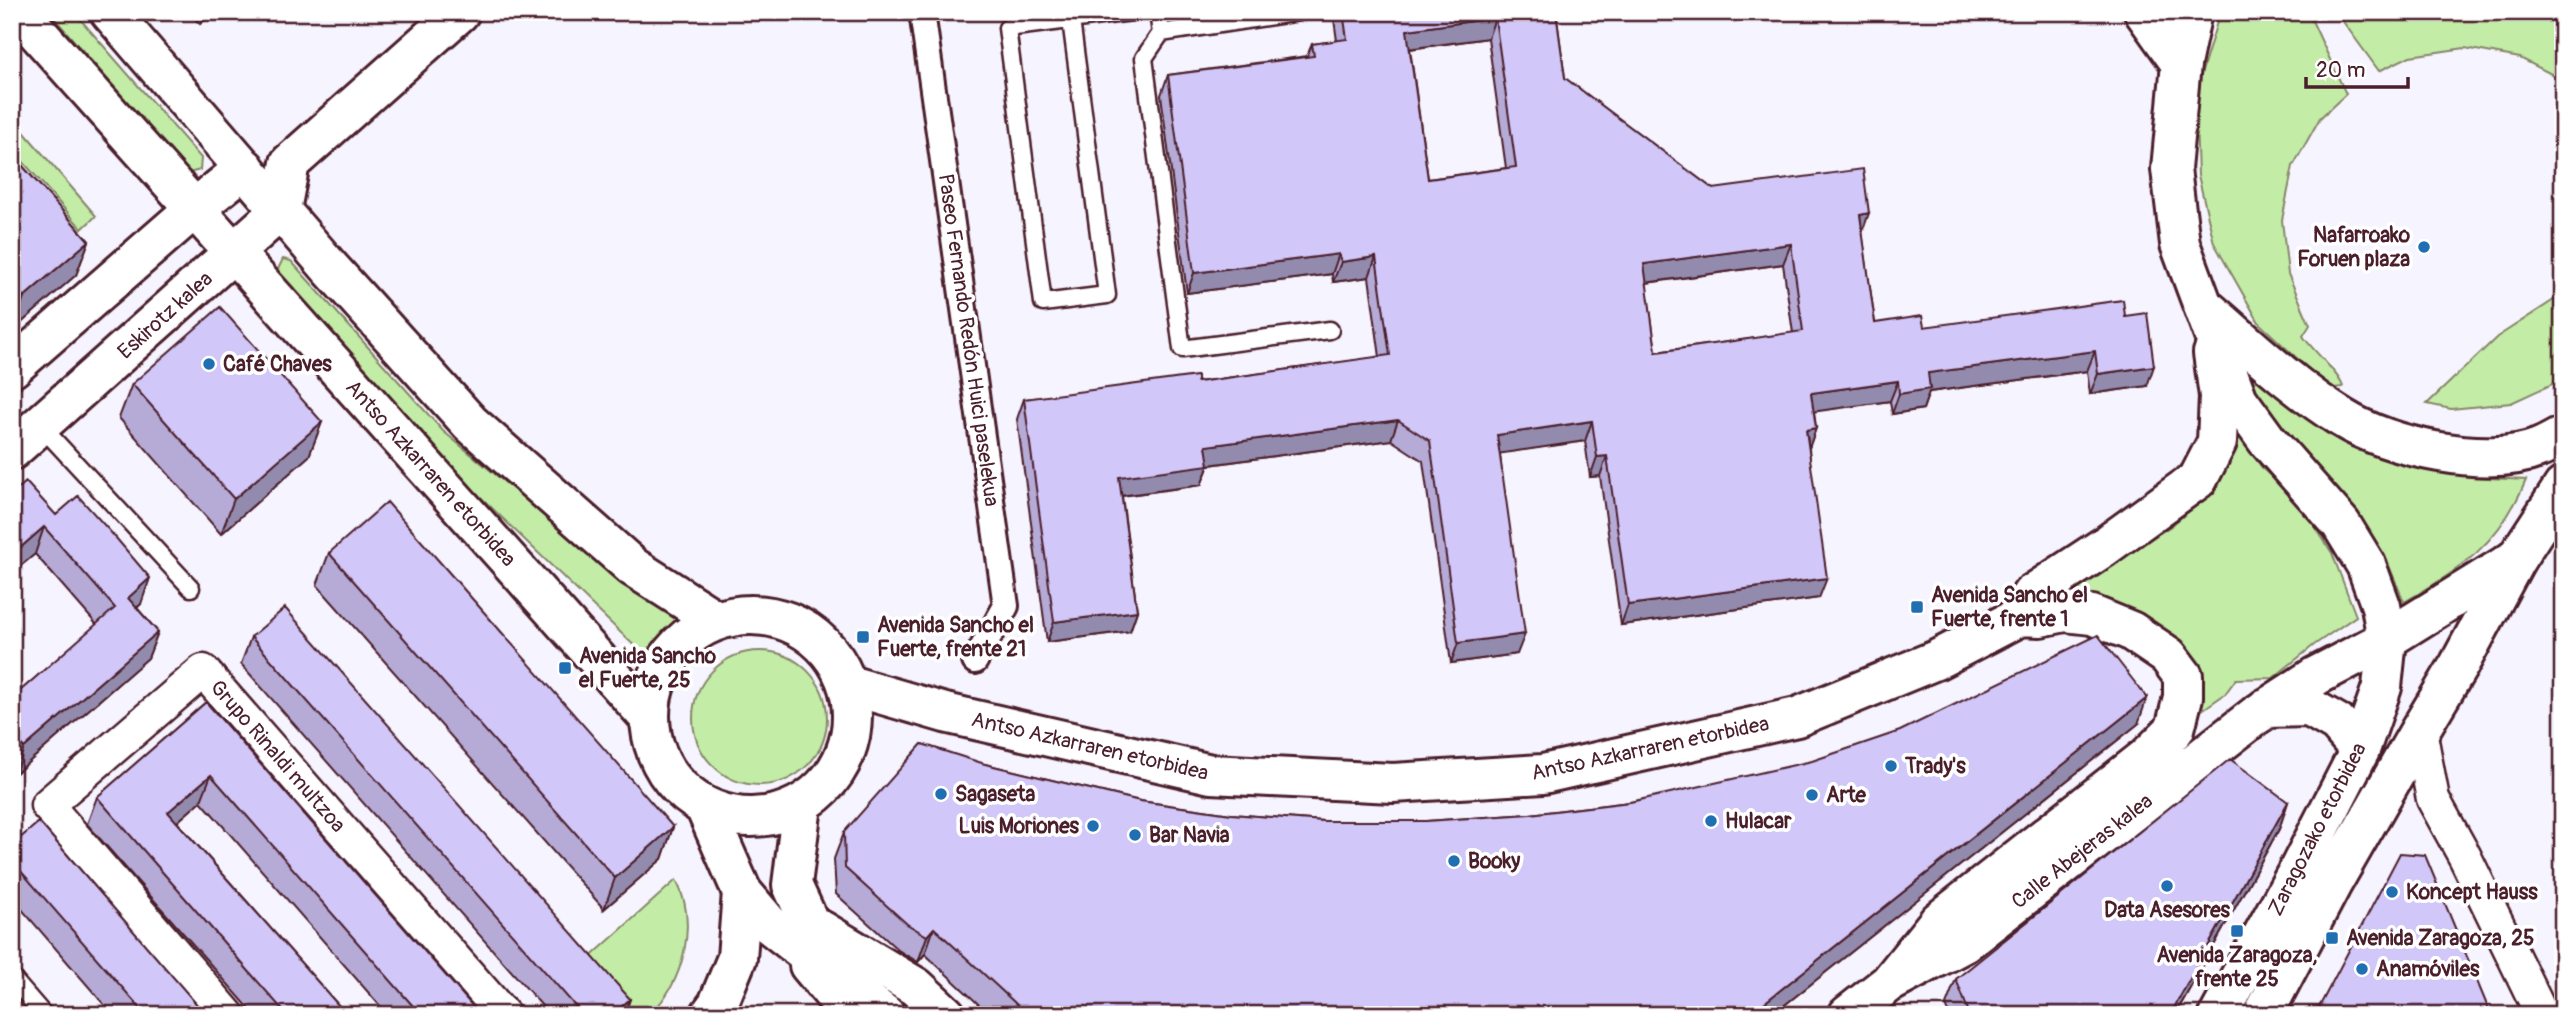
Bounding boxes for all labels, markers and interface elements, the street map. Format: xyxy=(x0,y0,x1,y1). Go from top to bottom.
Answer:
scale bar xyxy=(2306,46,2407,90)
text: 20 m xyxy=(2316,57,2365,84)
street label: Paseo Fernando Redón Huici paselekua xyxy=(932,172,1005,508)
place label: Nafarroako Foruen plaza xyxy=(2297,222,2411,273)
marker: Nafarroako Foruen plaza xyxy=(2416,239,2432,255)
street label: Eskirotz kalea xyxy=(112,266,218,365)
place label: Café Chaves xyxy=(223,351,332,378)
marker: Café Chaves xyxy=(201,356,217,372)
street label: Antso Azkarraren etorbidea xyxy=(340,374,522,572)
place label: Avenida Sancho el Fuerte, frente 1 xyxy=(1931,582,2088,633)
marker: Avenida Sancho el Fuerte, frente 1 xyxy=(1909,599,1925,615)
place label: Avenida Sancho el Fuerte, frente 21 xyxy=(877,612,1034,663)
marker: Avenida Sancho el Fuerte, frente 21 xyxy=(855,629,871,645)
place label: Avenida Sancho el Fuerte, 25 xyxy=(578,643,717,694)
marker: Avenida Sancho el Fuerte, 25 xyxy=(557,660,573,676)
street label: Grupo Rinaldi multzoa xyxy=(204,675,351,838)
street label: Antso Azkarraren etorbidea xyxy=(969,706,1211,787)
street label: Antso Azkarraren etorbidea xyxy=(1529,710,1771,787)
street label: Zaragozako etorbidea xyxy=(2262,738,2373,920)
place label: Trady's xyxy=(1904,753,1966,780)
marker: Trady's xyxy=(1883,758,1899,774)
place label: Sagaseta xyxy=(955,781,1036,808)
place label: Arte xyxy=(1826,782,1867,809)
marker: Sagaseta xyxy=(933,786,949,802)
marker: Arte xyxy=(1804,787,1820,803)
street label: Calle Abejeras kalea xyxy=(2006,788,2158,915)
place label: Hulacar xyxy=(1725,808,1792,835)
place label: Luis Moriones xyxy=(959,813,1080,840)
marker: Hulacar xyxy=(1703,813,1719,829)
marker: Luis Moriones xyxy=(1085,818,1101,834)
place label: Bar Navia xyxy=(1149,822,1230,849)
marker: Bar Navia xyxy=(1127,827,1143,843)
place label: Booky xyxy=(1468,848,1520,875)
marker: Booky xyxy=(1446,853,1462,869)
marker: Data Asesores xyxy=(2159,878,2175,894)
place label: Koncept Hauss xyxy=(2406,879,2538,906)
marker: Koncept Hauss xyxy=(2384,884,2400,900)
place label: Data Asesores xyxy=(2104,897,2231,924)
marker: Avenida Zaragoza, frente 25 xyxy=(2229,923,2245,939)
place label: Avenida Zaragoza, 25 xyxy=(2346,925,2534,952)
marker: Avenida Zaragoza, 25 xyxy=(2324,930,2340,946)
place label: Avenida Zaragoza, frente 25 xyxy=(2157,942,2317,993)
place label: Anamóviles xyxy=(2376,956,2480,983)
marker: Anamóviles xyxy=(2354,961,2370,977)

